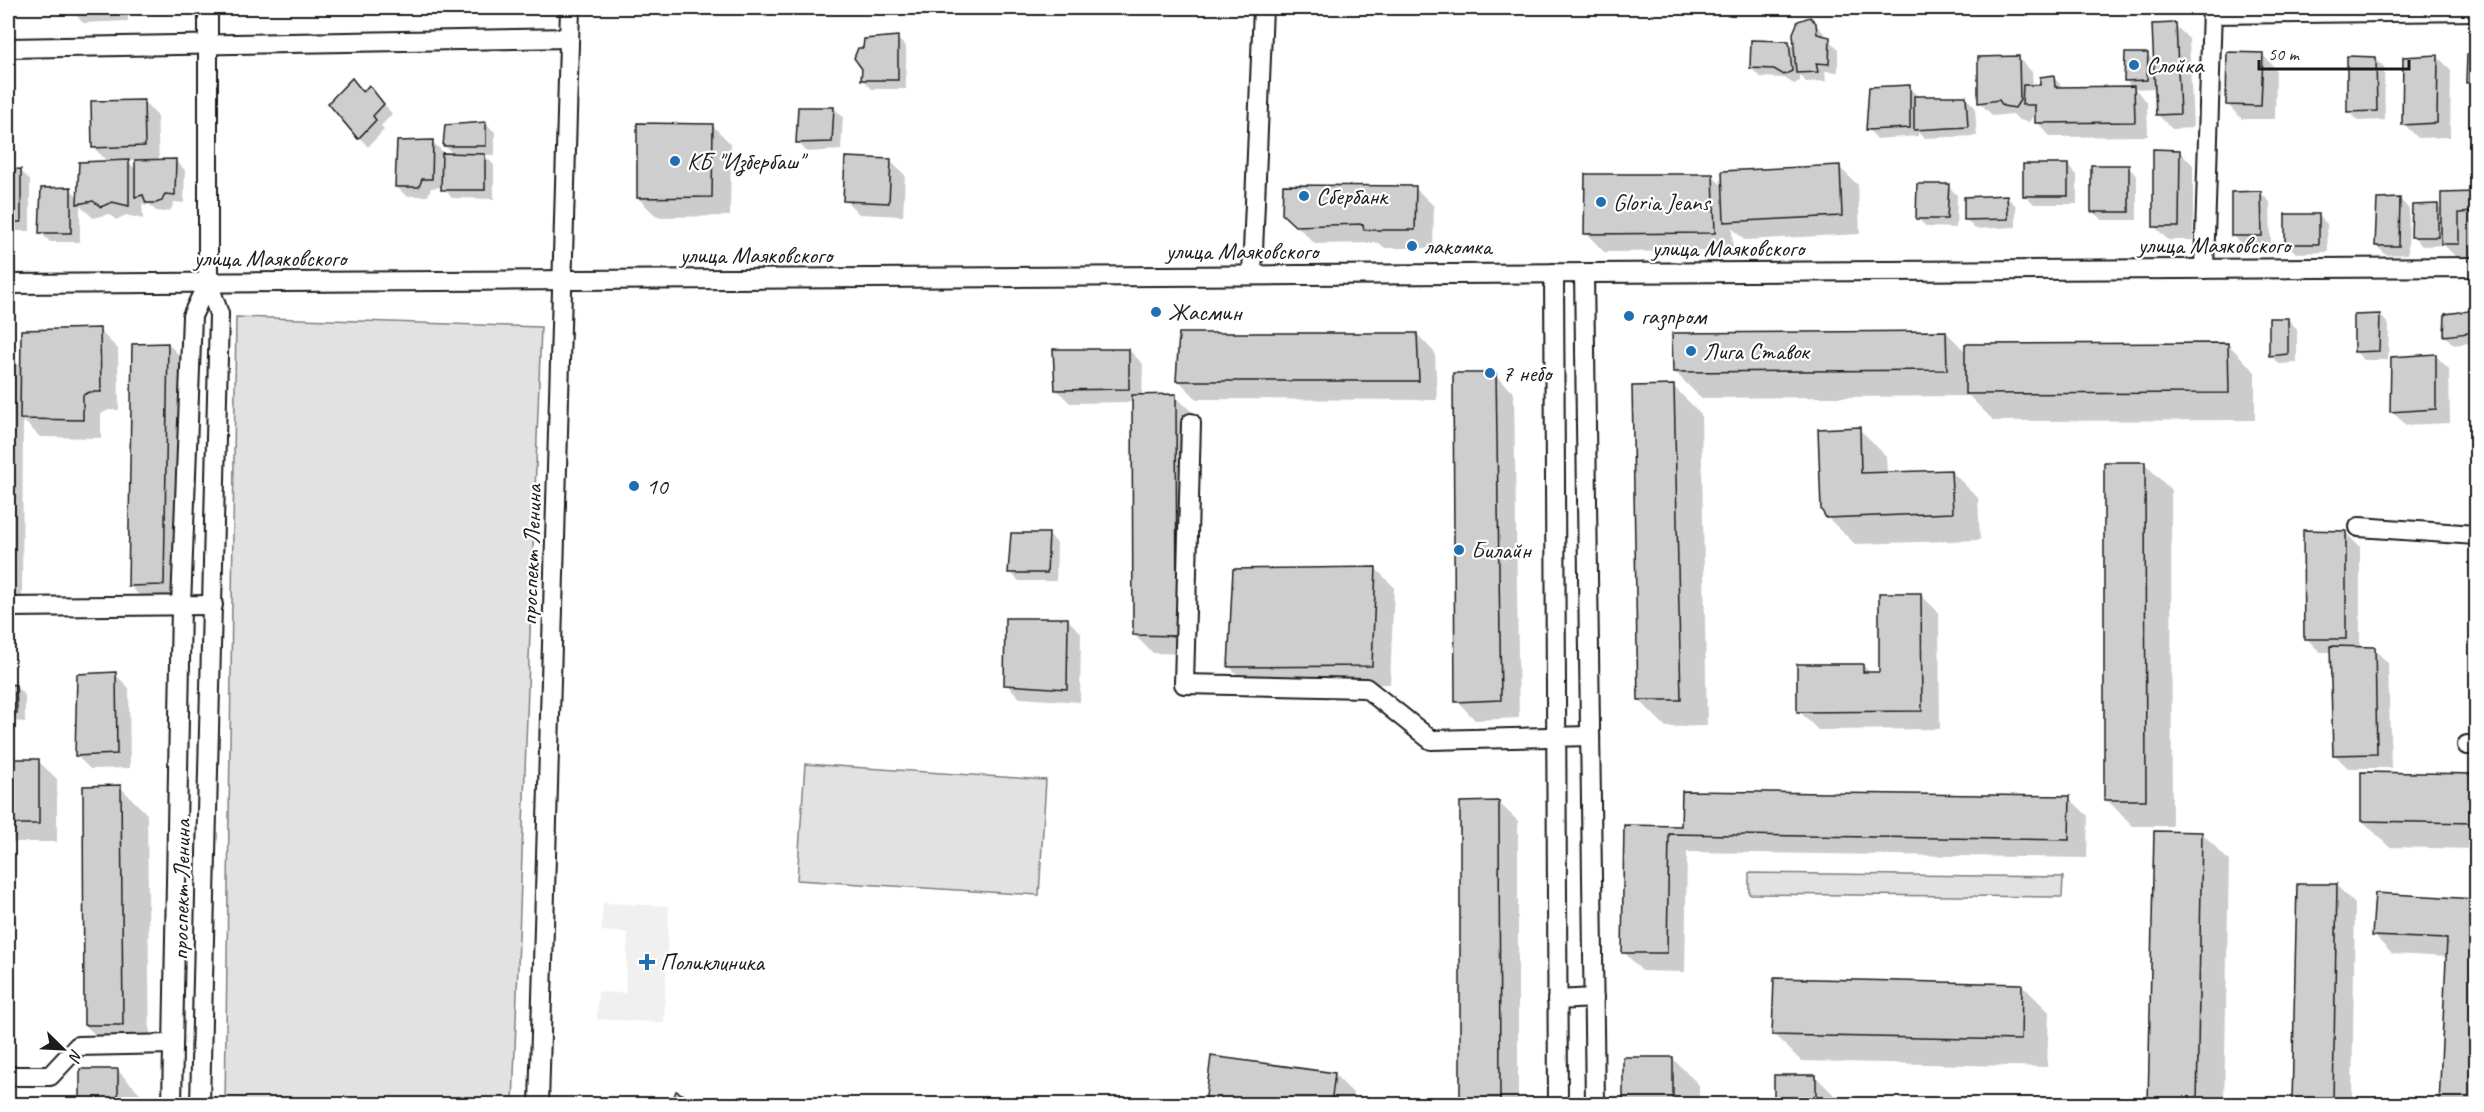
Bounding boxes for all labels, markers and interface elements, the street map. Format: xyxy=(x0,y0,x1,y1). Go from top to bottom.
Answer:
scale bar xyxy=(2259,33,2409,71)
text: 50 m xyxy=(2268,43,2301,65)
place label: Слойка xyxy=(2146,50,2205,80)
marker: Слойка xyxy=(2127,58,2141,72)
place label: КБ "Избербаш" xyxy=(687,146,809,177)
marker: КБ "Избербаш" xyxy=(668,154,682,168)
place label: Сбербанк xyxy=(1316,181,1389,211)
place label: Gloria Jeans xyxy=(1613,187,1712,217)
marker: Сбербанк xyxy=(1297,189,1311,203)
marker: Gloria Jeans xyxy=(1594,195,1608,209)
street label: улица Маяковского xyxy=(2136,230,2293,260)
place label: лакомка xyxy=(1424,231,1494,261)
street label: улица Маяковского xyxy=(1650,233,1807,263)
street label: улица Маяковского xyxy=(1164,236,1321,266)
marker: лакомка xyxy=(1405,239,1419,253)
street label: улица Маяковского xyxy=(678,240,835,270)
street label: улица Маяковского xyxy=(192,243,349,273)
place label: Жасмин xyxy=(1168,297,1243,327)
place label: газпром xyxy=(1641,301,1708,331)
marker: Жасмин xyxy=(1149,305,1163,319)
marker: газпром xyxy=(1622,309,1636,323)
place label: Лига Ставок xyxy=(1703,336,1811,366)
marker: Лига Ставок xyxy=(1684,344,1698,358)
place label: 7 небо xyxy=(1502,358,1554,388)
marker: 7 небо xyxy=(1483,366,1497,380)
place label: 10 xyxy=(646,471,670,501)
marker: 10 xyxy=(627,479,641,493)
street label: проспект Ленина xyxy=(514,483,548,626)
place label: Билайн xyxy=(1471,535,1533,565)
marker: Билайн xyxy=(1452,543,1466,557)
street label: проспект Ленина xyxy=(165,818,197,961)
place label: Поликлиника xyxy=(660,947,765,977)
marker: Поликлиника xyxy=(638,953,656,971)
north arrow xyxy=(33,1019,93,1079)
text: N xyxy=(63,1046,87,1066)

